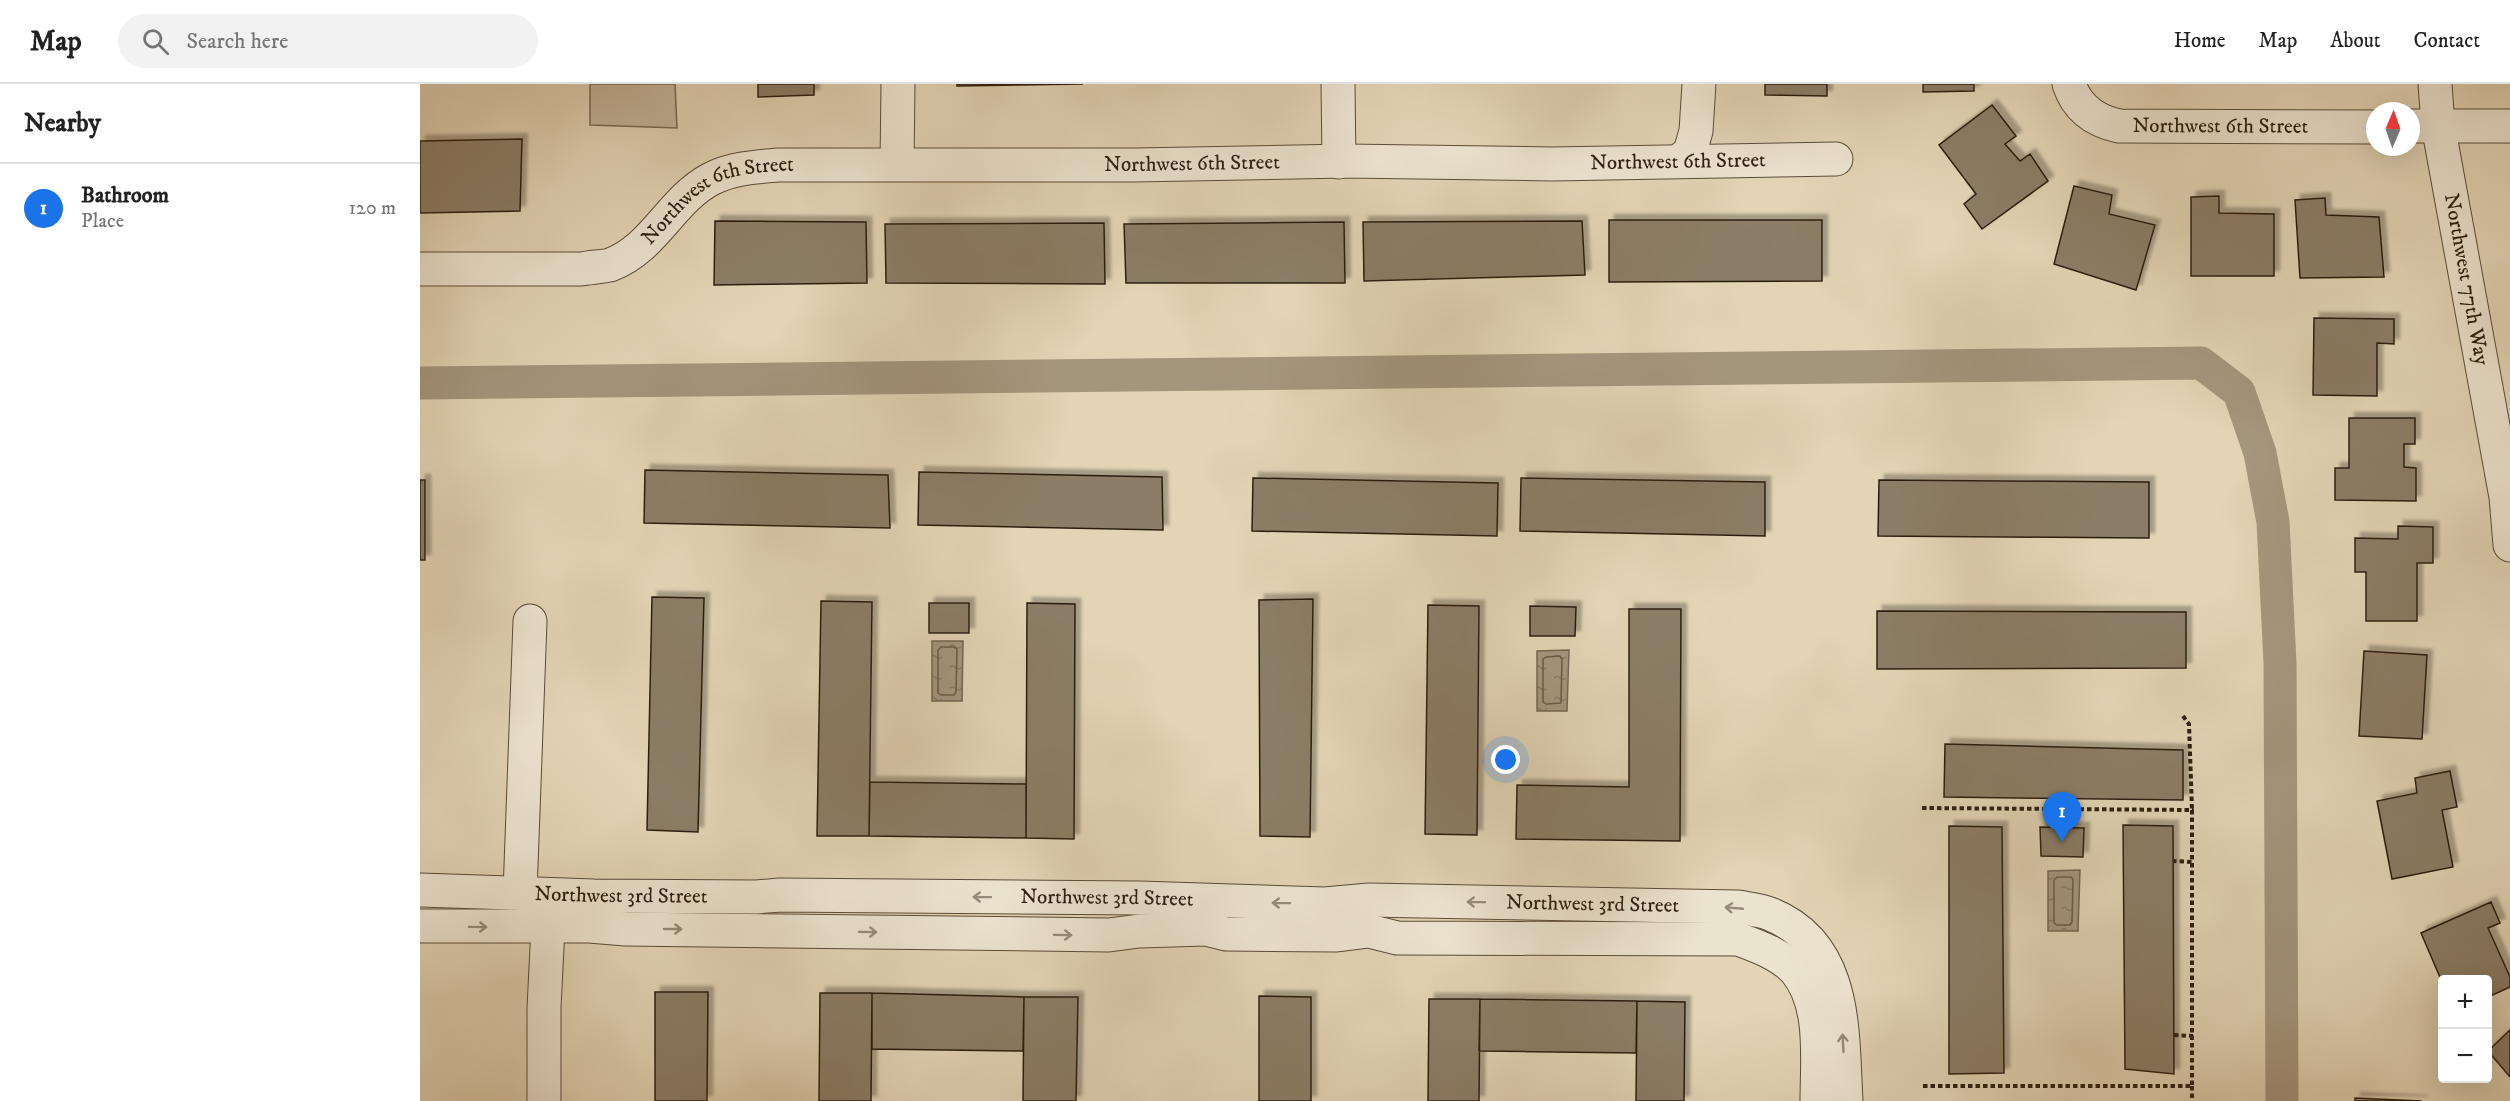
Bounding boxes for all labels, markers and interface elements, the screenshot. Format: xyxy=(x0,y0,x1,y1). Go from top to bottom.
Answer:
search box xyxy=(118,14,538,68)
text: Map xyxy=(30,24,82,59)
icon: search xyxy=(139,25,172,58)
text: Search here xyxy=(187,28,288,55)
text: Home xyxy=(2174,28,2226,54)
text: Map xyxy=(2259,28,2297,54)
text: About xyxy=(2330,28,2381,54)
text: Contact xyxy=(2414,28,2480,54)
north arrow xyxy=(2366,102,2420,156)
text: Nearby xyxy=(24,107,101,140)
street label: Northwest 6th Street xyxy=(2132,113,2309,140)
street label: Northwest 6th Street xyxy=(1590,147,1766,176)
street label: Northwest 6th Street xyxy=(1104,149,1280,178)
street label: Northwest 6th Street xyxy=(636,152,794,251)
text: Bathroom xyxy=(81,182,169,209)
street label: Northwest 77th Way xyxy=(2438,191,2495,368)
text: 1 xyxy=(40,196,47,221)
text: 120 m xyxy=(349,196,396,221)
text: Place xyxy=(81,209,124,234)
your location xyxy=(1491,745,1520,774)
pin: 1 xyxy=(2042,792,2082,842)
street label: Northwest 3rd Street xyxy=(534,881,708,910)
street label: Northwest 3rd Street xyxy=(1020,884,1194,913)
street label: Northwest 3rd Street xyxy=(1506,890,1680,919)
one-way arrow xyxy=(972,891,992,902)
one-way arrow xyxy=(1467,896,1487,908)
one-way arrow xyxy=(1272,897,1292,909)
one-way arrow xyxy=(1725,902,1745,913)
one-way arrow xyxy=(468,921,488,933)
one-way arrow xyxy=(663,924,683,935)
one-way arrow xyxy=(858,926,878,938)
one-way arrow xyxy=(1053,929,1073,941)
map controls xyxy=(2438,975,2492,1083)
button: + xyxy=(2438,975,2492,1029)
button: − xyxy=(2438,1029,2492,1083)
one-way arrow xyxy=(1837,1033,1848,1053)

